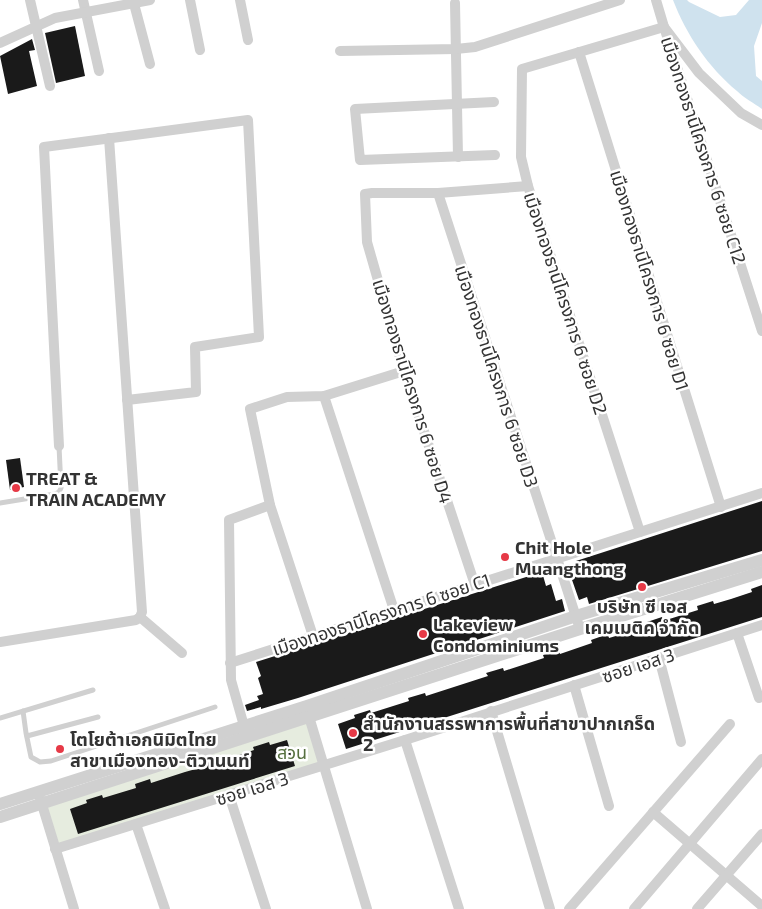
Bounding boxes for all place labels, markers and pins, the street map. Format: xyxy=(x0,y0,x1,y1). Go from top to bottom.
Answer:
place label: TREAT & TRAIN ACADEMY xyxy=(26,467,166,510)
marker: TREAT & TRAIN ACADEMY xyxy=(10,482,22,494)
place label: Chit Hole Muangthong xyxy=(515,536,624,579)
marker: Chit Hole Muangthong xyxy=(499,551,511,563)
marker: บริษัท ซี เอส เคมเมติค จำกัด xyxy=(636,581,648,593)
place label: บริษัท ซี เอส เคมเมติค จำกัด xyxy=(585,595,699,638)
place label: Lakeview Condominiums xyxy=(433,613,559,656)
marker: Lakeview Condominiums xyxy=(417,628,429,640)
place label: สำนักงานสรรพาการพื้นที่สาขาปากเกร็ด 2 xyxy=(363,711,655,755)
marker: สำนักงานสรรพาการพื้นที่สาขาปากเกร็ด 2 xyxy=(347,727,359,739)
place label: โตโยต้าเอกนิมิตไทย สาขาเมืองทอง-ติวานนท์ xyxy=(70,728,250,771)
marker: โตโยต้าเอกนิมิตไทย สาขาเมืองทอง-ติวานนท์ xyxy=(54,743,66,755)

